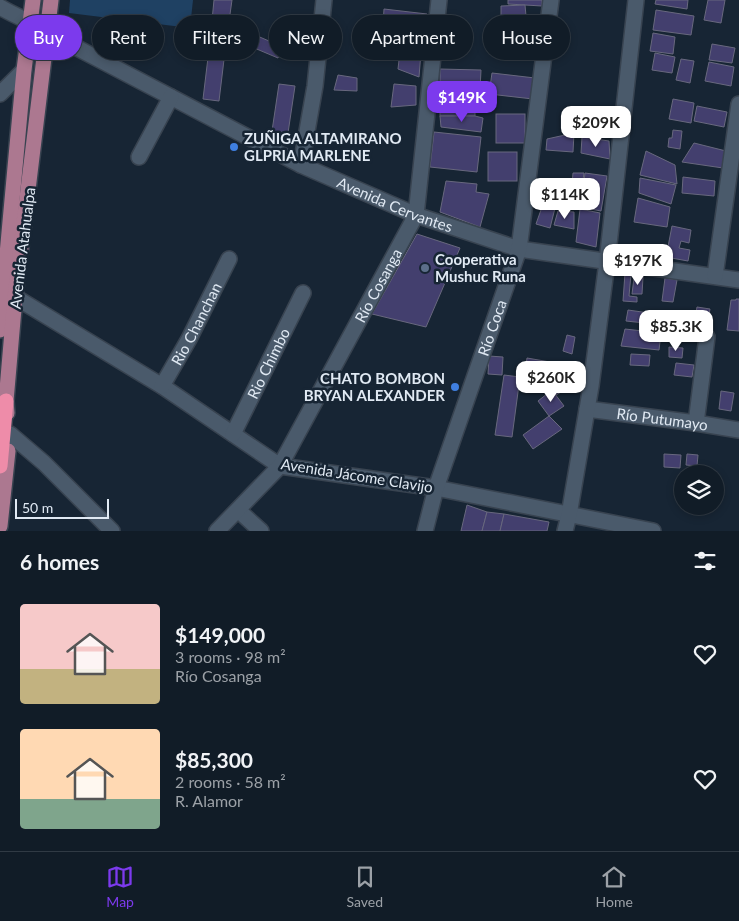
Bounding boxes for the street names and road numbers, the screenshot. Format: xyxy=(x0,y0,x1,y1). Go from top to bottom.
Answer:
street label: Avenida Cervantes xyxy=(335,173,455,235)
street label: Avenida Atahualpa xyxy=(6,186,38,310)
street label: Río Cosanga xyxy=(351,245,405,325)
street label: Rio Chanchan xyxy=(167,279,225,368)
street label: Río Coca xyxy=(474,297,510,358)
street label: Rio Chimbo xyxy=(243,325,293,402)
street label: Río Putumayo xyxy=(616,404,709,434)
street label: Avenida Jácome Clavijo xyxy=(280,454,434,496)

